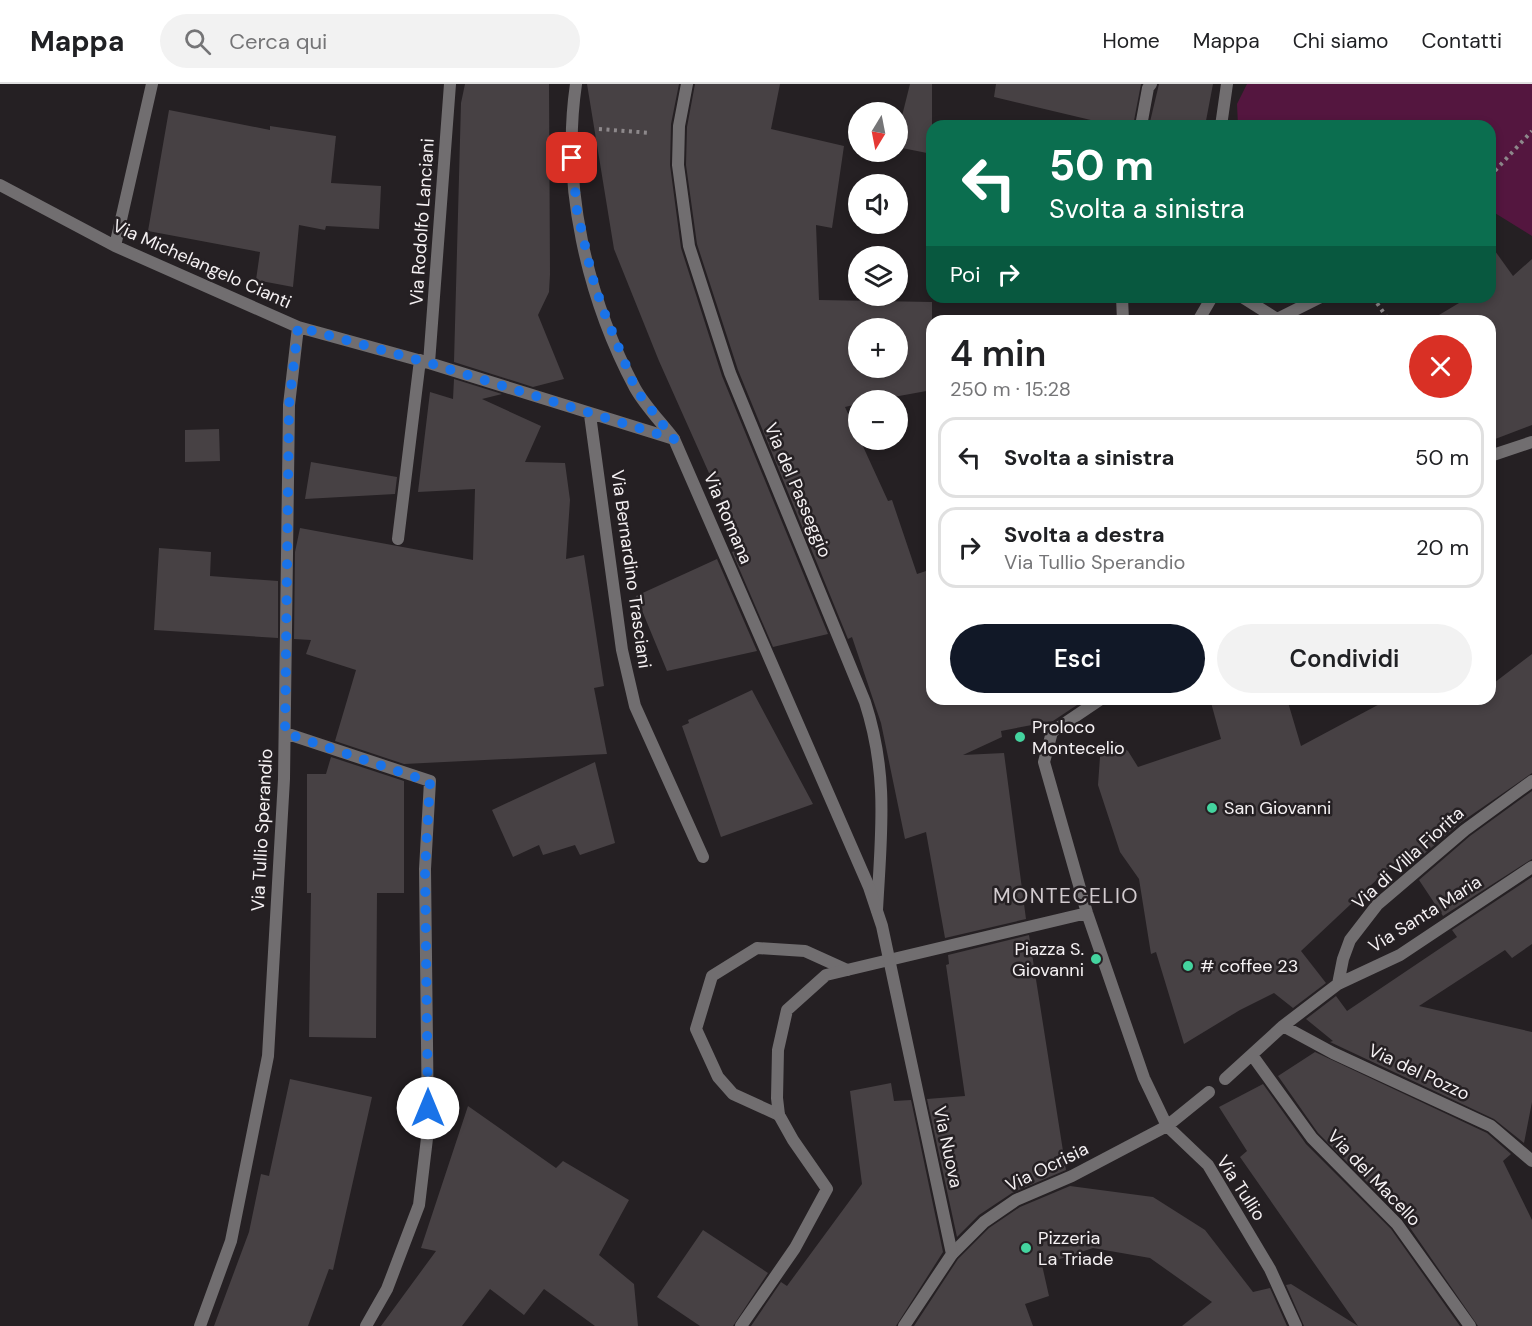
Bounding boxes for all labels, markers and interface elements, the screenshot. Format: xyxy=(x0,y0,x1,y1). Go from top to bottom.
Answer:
search box xyxy=(160,14,580,68)
text: Mappa xyxy=(30,23,124,60)
icon: search xyxy=(181,25,214,58)
text: Cerca qui xyxy=(229,27,327,56)
text: Home xyxy=(1102,27,1160,55)
text: Mappa xyxy=(1193,27,1260,55)
text: Chi siamo xyxy=(1293,27,1389,55)
text: Contatti xyxy=(1422,27,1502,55)
north arrow xyxy=(848,102,908,162)
map controls xyxy=(848,102,908,450)
pin xyxy=(546,132,597,183)
street label: Via Rodolfo Lanciani xyxy=(404,138,440,306)
text: 50 m xyxy=(1049,138,1154,193)
icon: arrive xyxy=(555,141,588,174)
icon: left xyxy=(950,144,1028,222)
button: sound xyxy=(848,174,908,234)
text: Svolta a sinistra xyxy=(1049,191,1245,226)
street label: Via Michelangelo Cianti xyxy=(109,214,295,314)
button: layers xyxy=(848,246,908,306)
icon: right xyxy=(992,258,1025,291)
text: Poi xyxy=(950,260,980,289)
button: + xyxy=(848,318,908,378)
text: 4 min xyxy=(950,330,1046,377)
button: close xyxy=(1409,335,1472,398)
text: 250 m · 15:28 xyxy=(950,376,1071,402)
button: − xyxy=(848,390,908,450)
street label: Via del Passeggio xyxy=(759,419,837,561)
icon: left xyxy=(953,441,986,474)
text: Svolta a sinistra xyxy=(1004,443,1174,472)
text: 50 m xyxy=(1415,443,1469,472)
street label: Via Bernardino Trasciani xyxy=(605,468,657,670)
street label: Via Romana xyxy=(698,468,758,568)
text: Svolta a destra xyxy=(1004,520,1165,549)
icon: right xyxy=(953,531,986,564)
text: 20 m xyxy=(1416,533,1469,562)
text: Via Tullio Sperandio xyxy=(1004,549,1185,575)
button: Esci xyxy=(950,624,1205,693)
button: Condividi xyxy=(1217,624,1472,693)
place label: Proloco Montecelio xyxy=(1032,715,1125,760)
marker: Proloco Montecelio xyxy=(1013,730,1027,744)
street label: Via Tullio Sperandio xyxy=(246,748,278,912)
place label: San Giovanni xyxy=(1224,796,1331,820)
marker: San Giovanni xyxy=(1205,801,1219,815)
street label: Via di Villa Fiorita xyxy=(1347,801,1469,915)
street label: Via Santa Maria xyxy=(1364,870,1486,958)
district label: MONTECELIO xyxy=(993,882,1139,910)
place label: Piazza S. Giovanni xyxy=(1012,937,1084,982)
marker: Piazza S. Giovanni xyxy=(1089,952,1103,966)
place label: # coffee 23 xyxy=(1200,954,1298,978)
marker: # coffee 23 xyxy=(1181,959,1195,973)
street label: Via del Pozzo xyxy=(1365,1038,1473,1106)
position arrow xyxy=(396,1076,460,1140)
street label: Via Nuova xyxy=(928,1104,968,1190)
street label: Via del Macello xyxy=(1322,1125,1426,1231)
street label: Via Ocrisia xyxy=(1002,1137,1092,1197)
street label: Via Tullio xyxy=(1211,1151,1271,1225)
place label: Pizzeria La Triade xyxy=(1038,1226,1113,1271)
marker: Pizzeria La Triade xyxy=(1019,1241,1033,1255)

